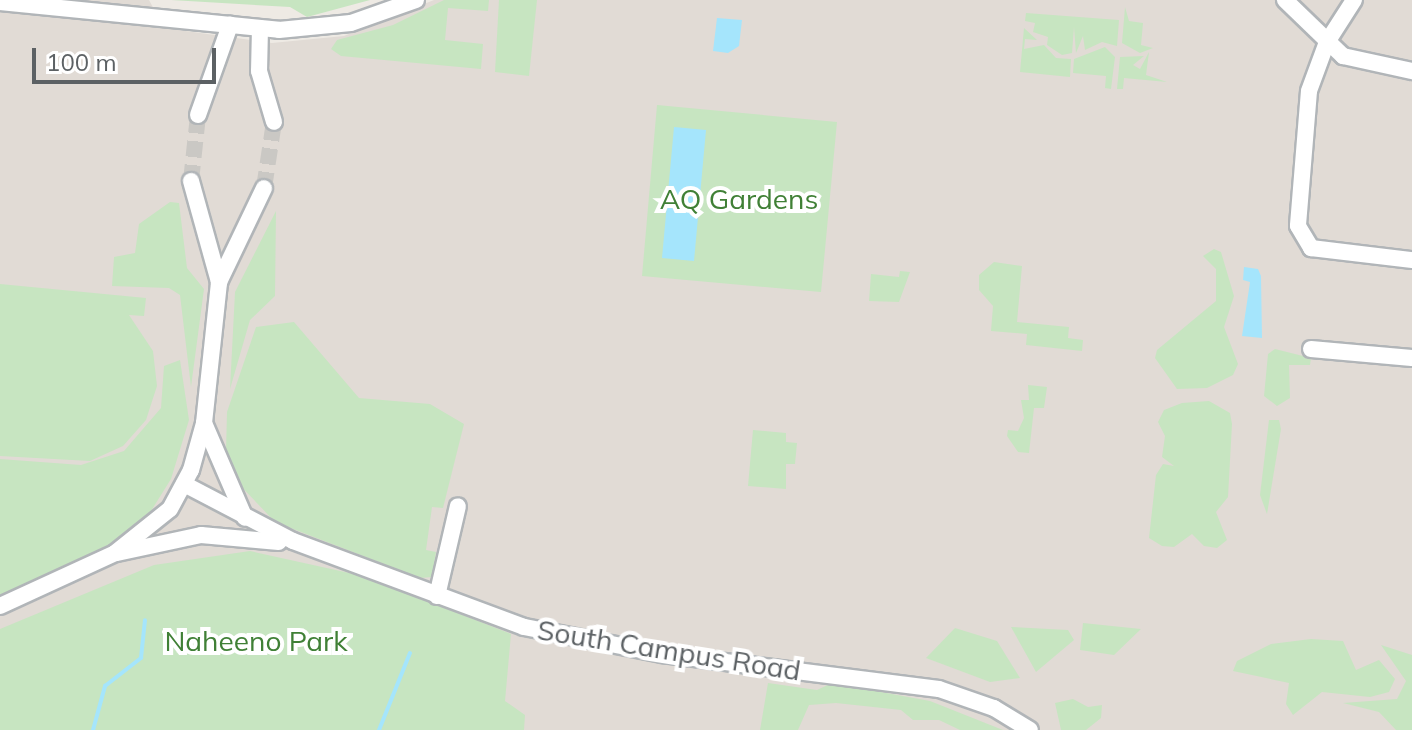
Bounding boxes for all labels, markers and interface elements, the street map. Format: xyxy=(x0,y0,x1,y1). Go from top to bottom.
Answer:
scale bar xyxy=(36,32,220,82)
text: 100 m xyxy=(46,47,117,77)
park label: AQ Gardens xyxy=(660,182,818,216)
street label: South Campus Road xyxy=(535,613,803,687)
park label: Naheeno Park xyxy=(164,624,348,658)

